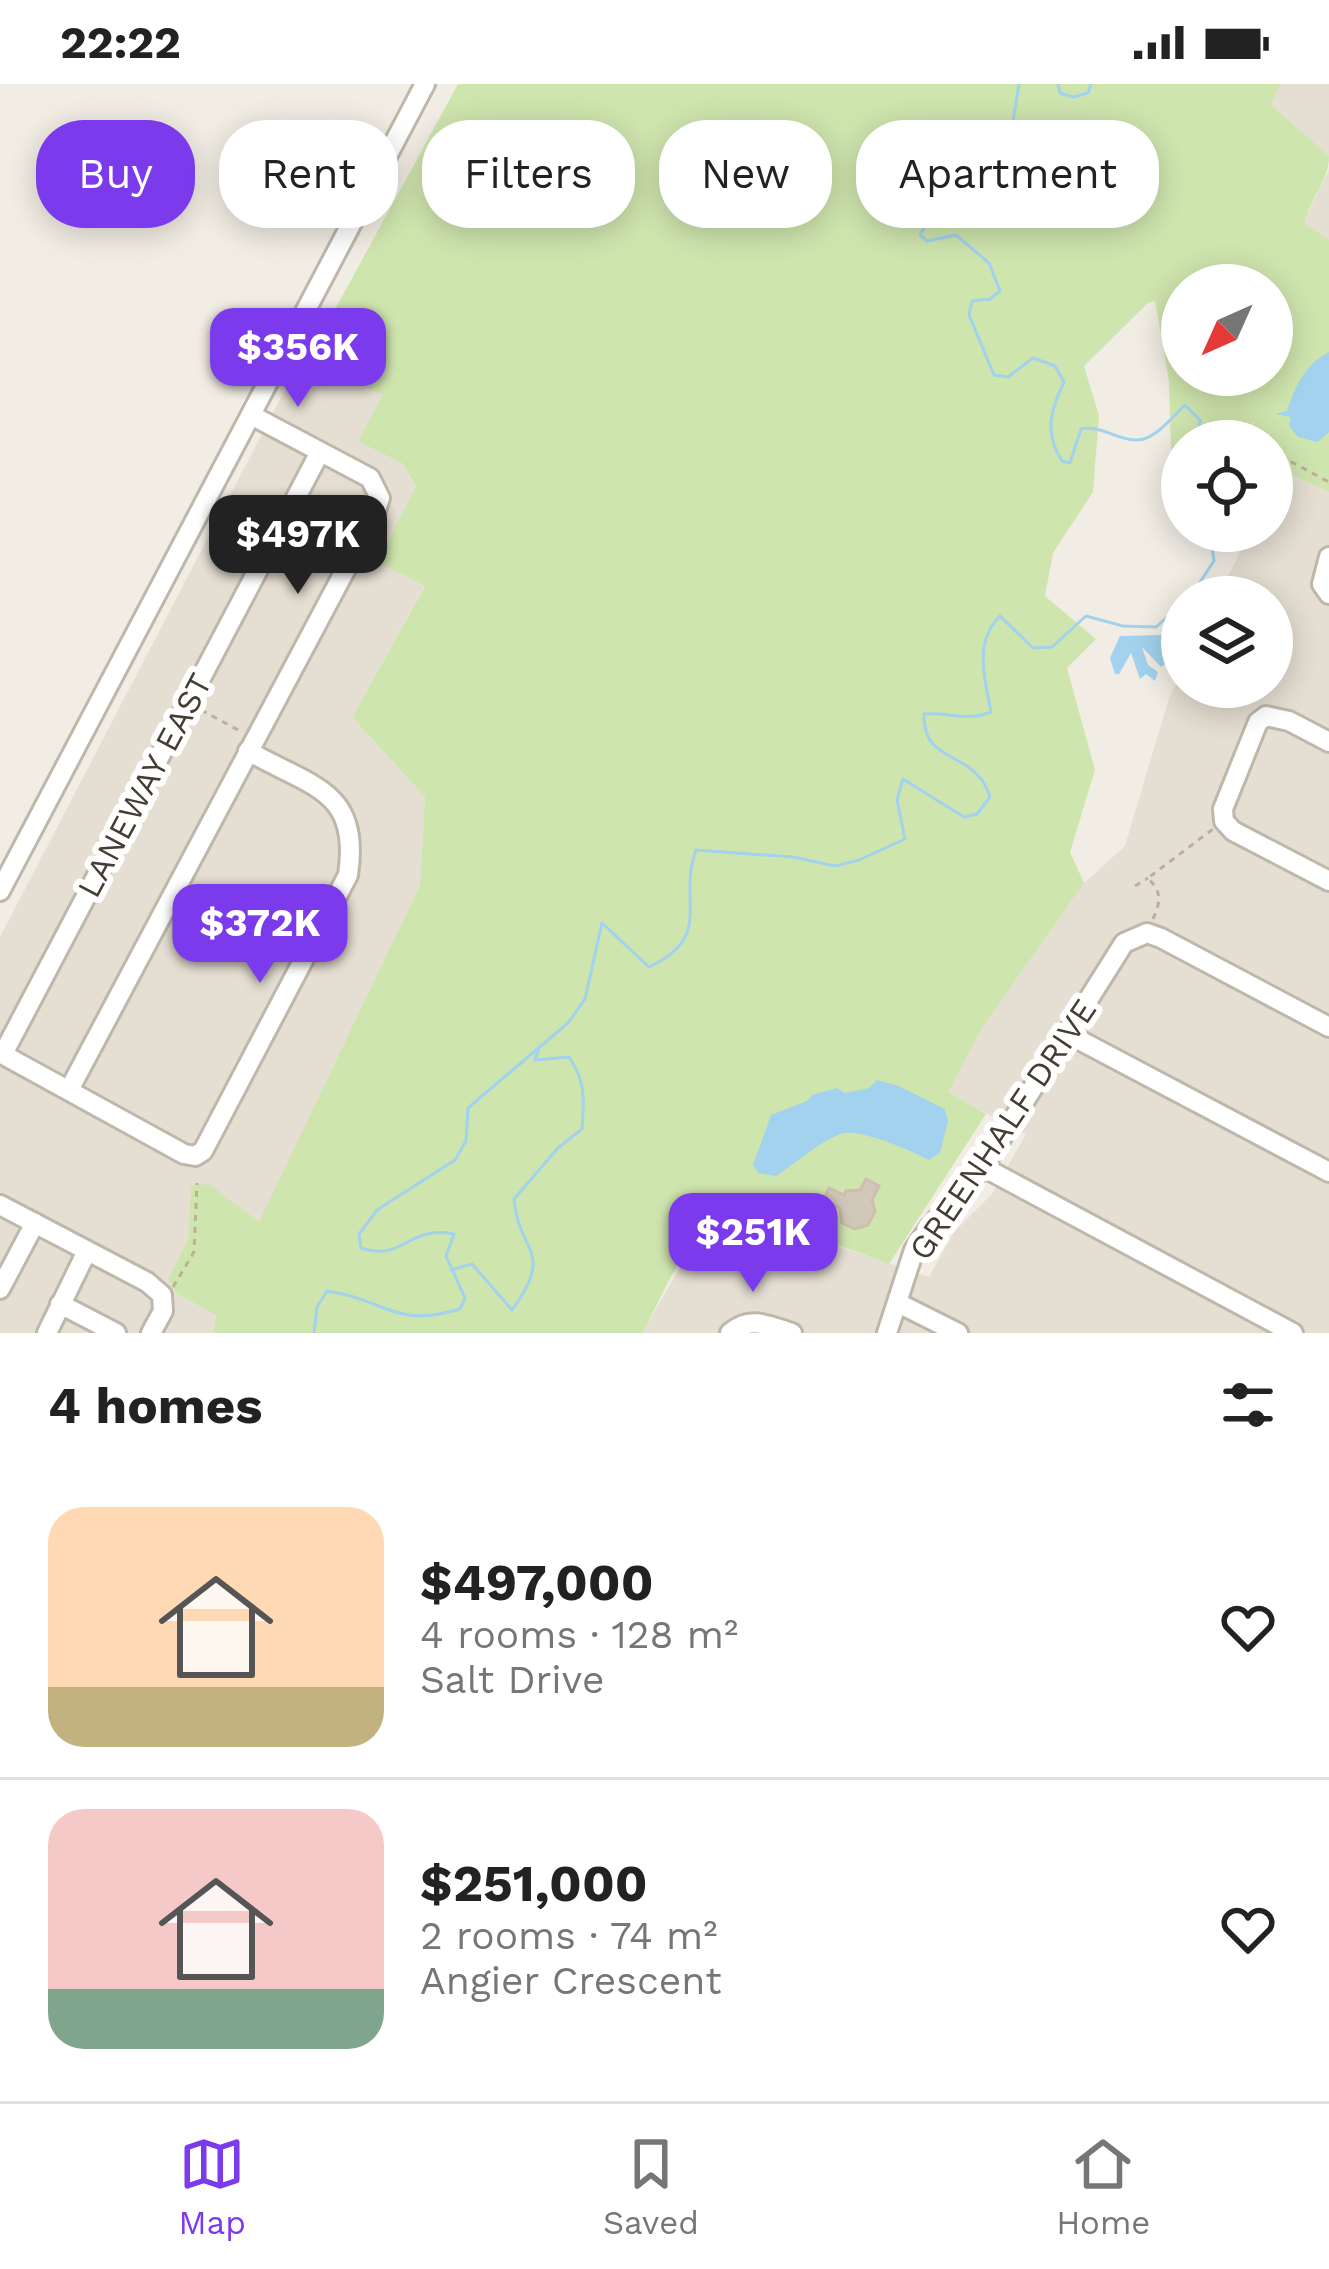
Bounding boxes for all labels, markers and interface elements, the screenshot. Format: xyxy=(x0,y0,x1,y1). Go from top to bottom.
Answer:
text: 22:22 xyxy=(60,16,181,69)
chip: Buy xyxy=(36,120,195,228)
chip: Rent xyxy=(219,120,398,228)
chip: Filters xyxy=(422,120,635,228)
chip: New xyxy=(659,120,832,228)
chip: Apartment xyxy=(856,120,1159,228)
north arrow xyxy=(1161,264,1293,396)
map controls xyxy=(1161,264,1293,708)
pin: $356K xyxy=(214,308,382,410)
text: $356K xyxy=(237,324,359,369)
button: locate xyxy=(1161,420,1293,552)
pin: $497K xyxy=(214,495,382,597)
text: $497K xyxy=(236,511,360,556)
button: layers xyxy=(1161,576,1293,708)
street label: LANEWAY EAST xyxy=(69,666,220,904)
pin: $372K xyxy=(176,884,344,986)
text: $372K xyxy=(199,900,321,945)
street label: GREENHALF DRIVE xyxy=(901,991,1104,1267)
pin: $251K xyxy=(669,1193,837,1295)
text: $251K xyxy=(696,1209,810,1254)
icon: filters xyxy=(1215,1372,1281,1438)
text: 4 homes xyxy=(48,1376,262,1435)
text: $497,000 xyxy=(420,1553,653,1612)
icon: home xyxy=(144,1555,288,1699)
icon: heart xyxy=(1215,1594,1281,1660)
text: 4 rooms · 128 m² xyxy=(420,1612,738,1657)
text: Salt Drive xyxy=(420,1657,604,1702)
text: $251,000 xyxy=(420,1854,648,1913)
icon: home xyxy=(144,1857,288,2001)
icon: heart xyxy=(1215,1896,1281,1962)
text: 2 rooms · 74 m² xyxy=(420,1913,718,1958)
text: Angier Crescent xyxy=(420,1958,721,2003)
tab: Map xyxy=(179,2131,246,2242)
tab: Saved xyxy=(603,2131,699,2242)
tab: Home xyxy=(1056,2131,1150,2242)

